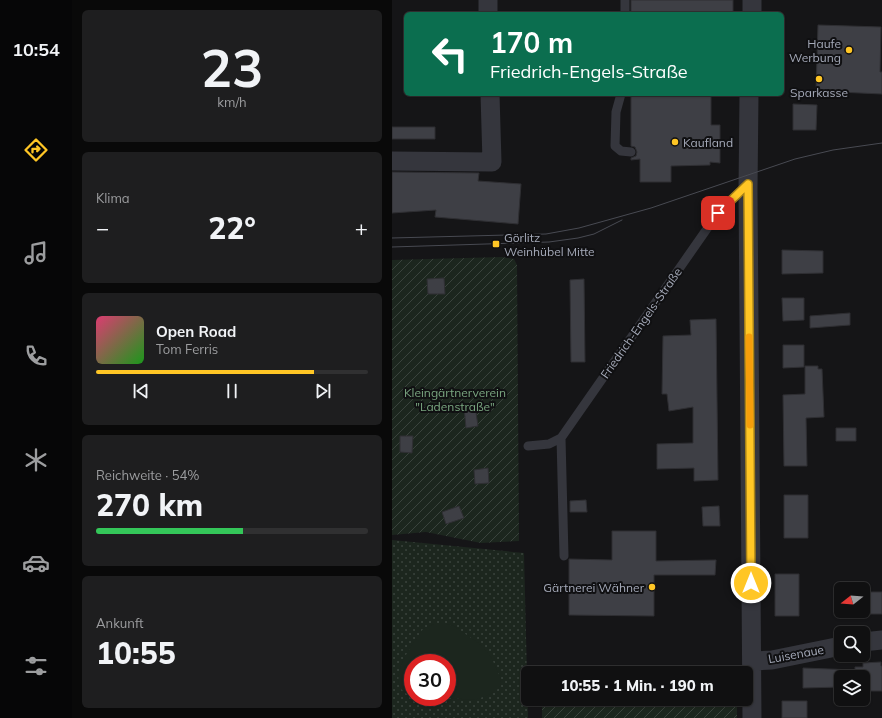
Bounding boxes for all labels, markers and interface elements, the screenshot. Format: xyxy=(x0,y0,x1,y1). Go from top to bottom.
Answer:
text: 170 m xyxy=(490,25,573,60)
icon: left xyxy=(424,28,476,80)
text: 23 xyxy=(201,35,263,100)
place label: Haufe Werbung xyxy=(789,36,841,65)
text: 10:54 xyxy=(12,38,60,61)
marker: Haufe Werbung xyxy=(844,45,854,55)
text: Friedrich-Engels-Straße xyxy=(490,60,688,83)
marker: Sparkasse xyxy=(814,74,824,84)
place label: Sparkasse xyxy=(790,85,848,100)
text: km/h xyxy=(217,94,247,110)
place label: Kaufland xyxy=(683,135,733,150)
icon: directions xyxy=(22,136,50,164)
marker: Kaufland xyxy=(670,137,680,147)
text: Klima xyxy=(96,190,130,206)
pin xyxy=(701,196,735,230)
icon: arrive xyxy=(707,202,729,224)
text: 22° xyxy=(208,209,256,247)
text: − xyxy=(96,214,109,242)
text: + xyxy=(355,214,368,242)
place label: Görlitz Weinhübel Mitte xyxy=(504,230,595,259)
icon: music xyxy=(22,239,50,267)
marker: Görlitz Weinhübel Mitte xyxy=(491,239,501,249)
street label: Friedrich-Engels-Straße xyxy=(597,265,685,381)
text: Open Road xyxy=(156,322,236,341)
text: Tom Ferris xyxy=(156,341,218,357)
icon: phone xyxy=(22,342,50,370)
icon: previous xyxy=(130,380,152,402)
icon: pause xyxy=(221,380,243,402)
icon: next xyxy=(312,380,334,402)
park label: Kleingärtnerverein "Ladenstraße" xyxy=(404,385,506,414)
icon: climate xyxy=(22,446,50,474)
text: Reichweite · 54% xyxy=(96,467,200,483)
text: 270 km xyxy=(96,486,203,524)
icon: car xyxy=(22,549,50,577)
position arrow xyxy=(730,562,772,604)
place label: Gärtnerei Wähner xyxy=(543,580,645,595)
marker: Gärtnerei Wähner xyxy=(647,582,657,592)
north arrow xyxy=(834,582,870,618)
map controls xyxy=(834,582,870,706)
text: Ankunft xyxy=(96,615,144,631)
button: search xyxy=(834,626,870,662)
text: 10:55 xyxy=(96,634,176,672)
street label: Luisenaue xyxy=(767,642,825,666)
icon: filters xyxy=(22,652,50,680)
speed limit sign: 30 xyxy=(404,654,456,706)
button: layers xyxy=(834,670,870,706)
text: 10:55 · 1 Min. · 190 m xyxy=(560,676,714,695)

